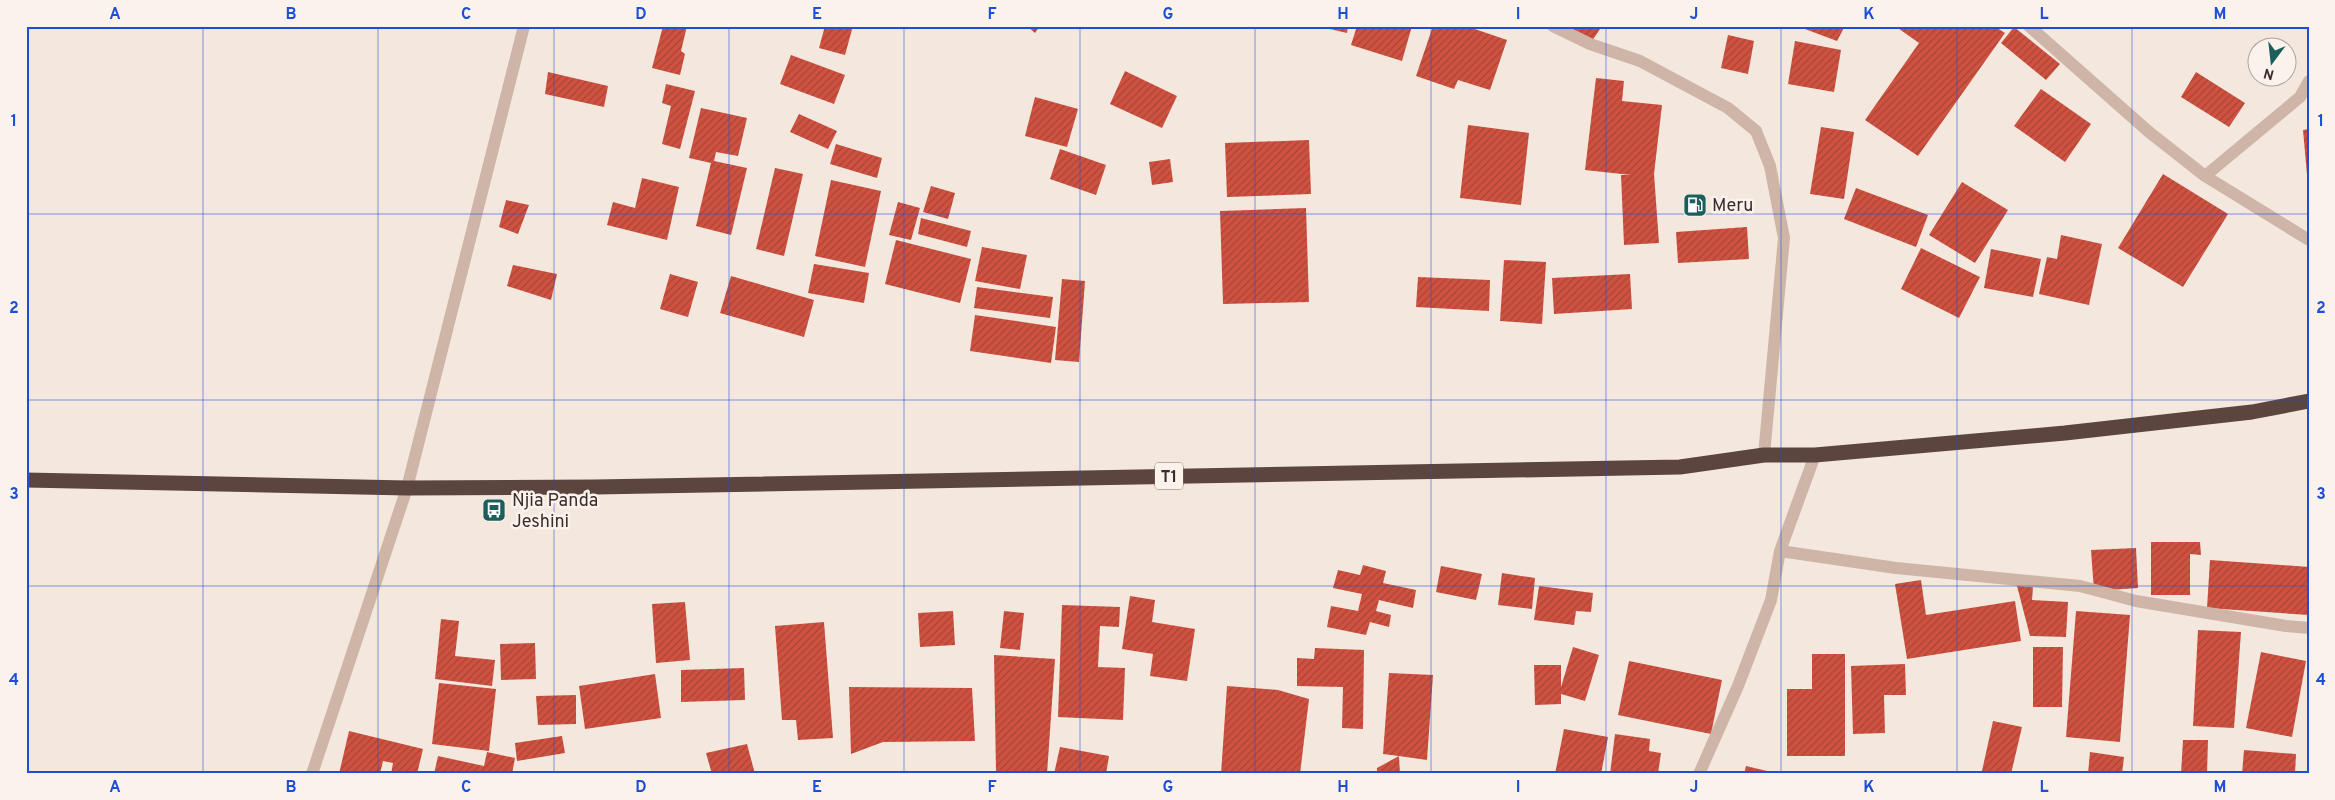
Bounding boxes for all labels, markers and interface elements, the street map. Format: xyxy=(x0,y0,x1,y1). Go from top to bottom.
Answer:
text: A xyxy=(109,5,121,25)
text: B xyxy=(285,5,297,25)
text: C xyxy=(461,5,471,25)
text: D xyxy=(635,5,647,25)
text: E xyxy=(812,5,822,25)
text: F xyxy=(987,5,997,25)
text: G xyxy=(1163,5,1173,25)
text: H xyxy=(1337,5,1349,25)
text: I xyxy=(1516,5,1520,25)
text: J xyxy=(1690,5,1698,25)
text: K xyxy=(1863,5,1875,25)
text: L xyxy=(2039,5,2049,25)
text: M xyxy=(2214,5,2226,25)
north arrow xyxy=(2248,38,2298,88)
text: N xyxy=(2262,64,2276,83)
text: 1 xyxy=(11,112,17,132)
text: 1 xyxy=(2318,112,2324,132)
fuel station icon: Meru xyxy=(1682,192,1708,218)
place label: Meru xyxy=(1712,195,1753,218)
text: 2 xyxy=(9,299,19,319)
text: 2 xyxy=(2316,299,2326,319)
road number: T1 xyxy=(1155,462,1183,490)
text: 3 xyxy=(9,485,19,505)
text: 3 xyxy=(2316,485,2326,505)
place label: Njia Panda Jeshini xyxy=(512,490,598,534)
bus stop icon: Njia Panda Jeshini xyxy=(481,497,507,523)
text: 4 xyxy=(9,671,19,691)
text: 4 xyxy=(2316,671,2326,691)
text: A xyxy=(109,778,121,798)
text: B xyxy=(285,778,297,798)
text: C xyxy=(461,778,471,798)
text: D xyxy=(635,778,647,798)
text: E xyxy=(812,778,822,798)
text: F xyxy=(987,778,997,798)
text: G xyxy=(1163,778,1173,798)
text: H xyxy=(1337,778,1349,798)
text: I xyxy=(1516,778,1520,798)
text: J xyxy=(1690,778,1698,798)
text: K xyxy=(1863,778,1875,798)
text: L xyxy=(2039,778,2049,798)
text: M xyxy=(2214,778,2226,798)

